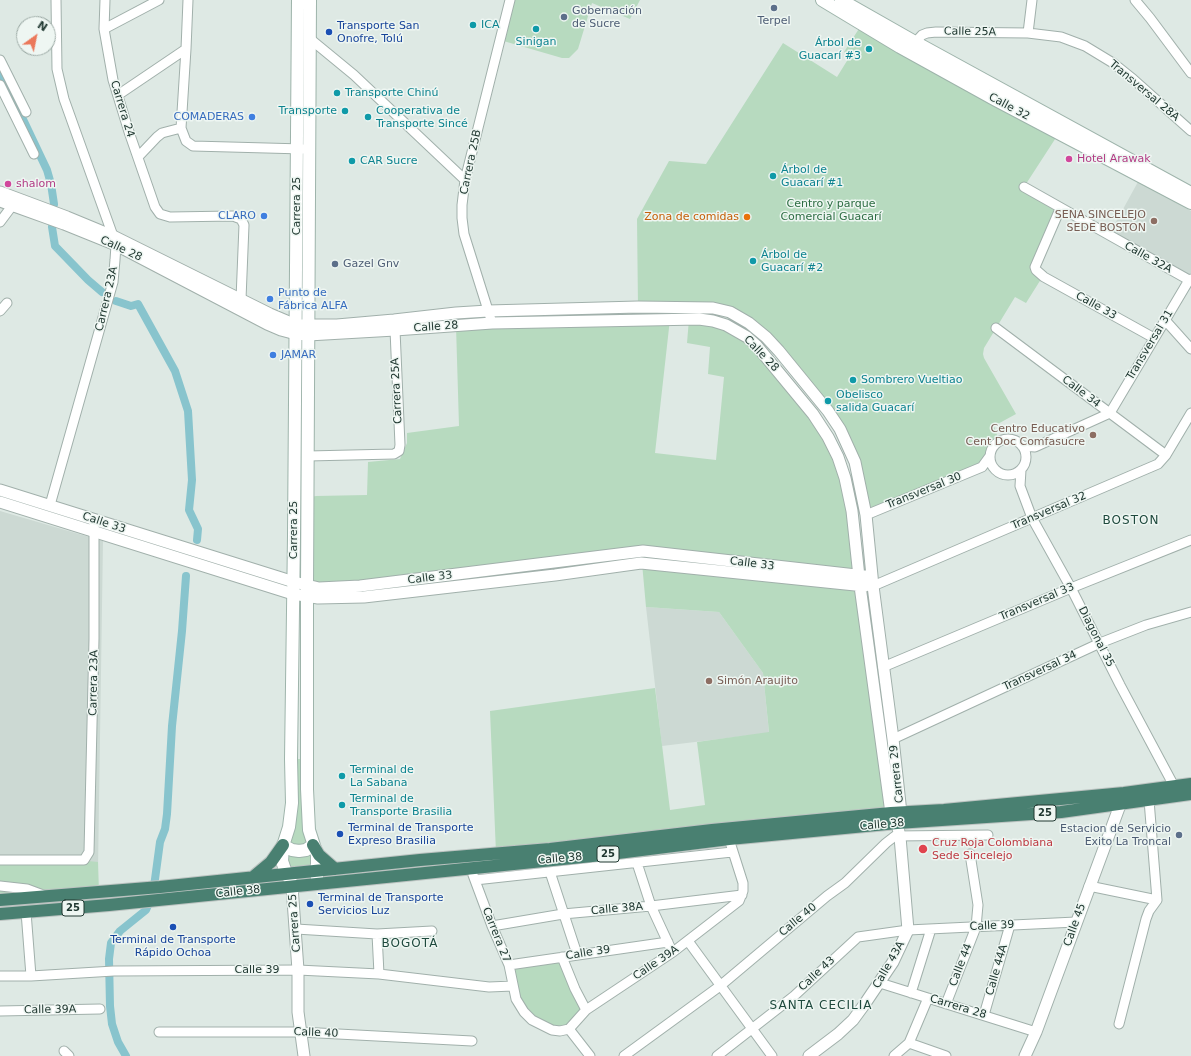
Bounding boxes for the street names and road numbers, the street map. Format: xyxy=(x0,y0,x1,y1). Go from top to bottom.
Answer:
street label: Calle 25A xyxy=(944,25,996,39)
street label: Transversal 28A xyxy=(1106,58,1182,124)
street label: Carrera 24 xyxy=(107,79,137,139)
street label: Calle 32 xyxy=(986,91,1032,123)
street label: Carrera 25B xyxy=(458,128,484,196)
street label: Carrera 25 xyxy=(290,177,304,235)
street label: Calle 28 xyxy=(98,234,144,264)
street label: Calle 32A xyxy=(1122,240,1174,276)
street label: Carrera 23A xyxy=(93,265,121,333)
street label: Calle 33 xyxy=(1073,289,1119,323)
street label: Transversal 31 xyxy=(1124,307,1176,383)
street label: Calle 28 xyxy=(413,319,459,335)
street label: Calle 28 xyxy=(741,333,781,375)
street label: Carrera 25A xyxy=(389,358,405,424)
street label: Calle 34 xyxy=(1059,373,1103,411)
street label: Transversal 30 xyxy=(884,470,964,512)
street label: Transversal 32 xyxy=(1010,489,1088,533)
street label: Carrera 25 xyxy=(287,501,301,559)
street label: Calle 33 xyxy=(81,510,127,536)
street label: Calle 33 xyxy=(729,555,775,573)
street label: Calle 33 xyxy=(407,569,453,587)
street label: Transversal 33 xyxy=(998,580,1076,624)
street label: Diagonal 35 xyxy=(1075,604,1117,670)
street label: Transversal 34 xyxy=(1001,648,1079,694)
street label: Carrera 23A xyxy=(87,650,101,716)
street label: Carrera 29 xyxy=(887,744,907,804)
road number: 25 xyxy=(1034,805,1056,821)
street label: Calle 38 xyxy=(859,816,905,834)
road number: 25 xyxy=(597,846,619,862)
street label: Calle 38 xyxy=(537,850,583,868)
street label: Calle 38 xyxy=(215,883,261,901)
street label: Carrera 25 xyxy=(286,893,304,953)
road number: 25 xyxy=(62,900,84,916)
street label: Calle 38A xyxy=(590,900,644,918)
street label: Calle 40 xyxy=(777,901,819,939)
street label: Calle 45 xyxy=(1061,902,1089,948)
street label: Carrera 27 xyxy=(479,905,513,965)
street label: Calle 39 xyxy=(969,918,1015,934)
street label: Calle 43A xyxy=(870,939,908,991)
street label: Calle 44 xyxy=(947,942,975,988)
street label: Calle 39 xyxy=(565,943,611,963)
street label: Calle 39A xyxy=(631,943,681,983)
street label: Calle 44A xyxy=(983,943,1011,997)
street label: Calle 43 xyxy=(796,954,838,994)
street label: Calle 39 xyxy=(235,963,279,977)
street label: Carrera 28 xyxy=(928,992,988,1022)
street label: Calle 39A xyxy=(24,1003,76,1017)
street label: Calle 40 xyxy=(293,1026,339,1040)

